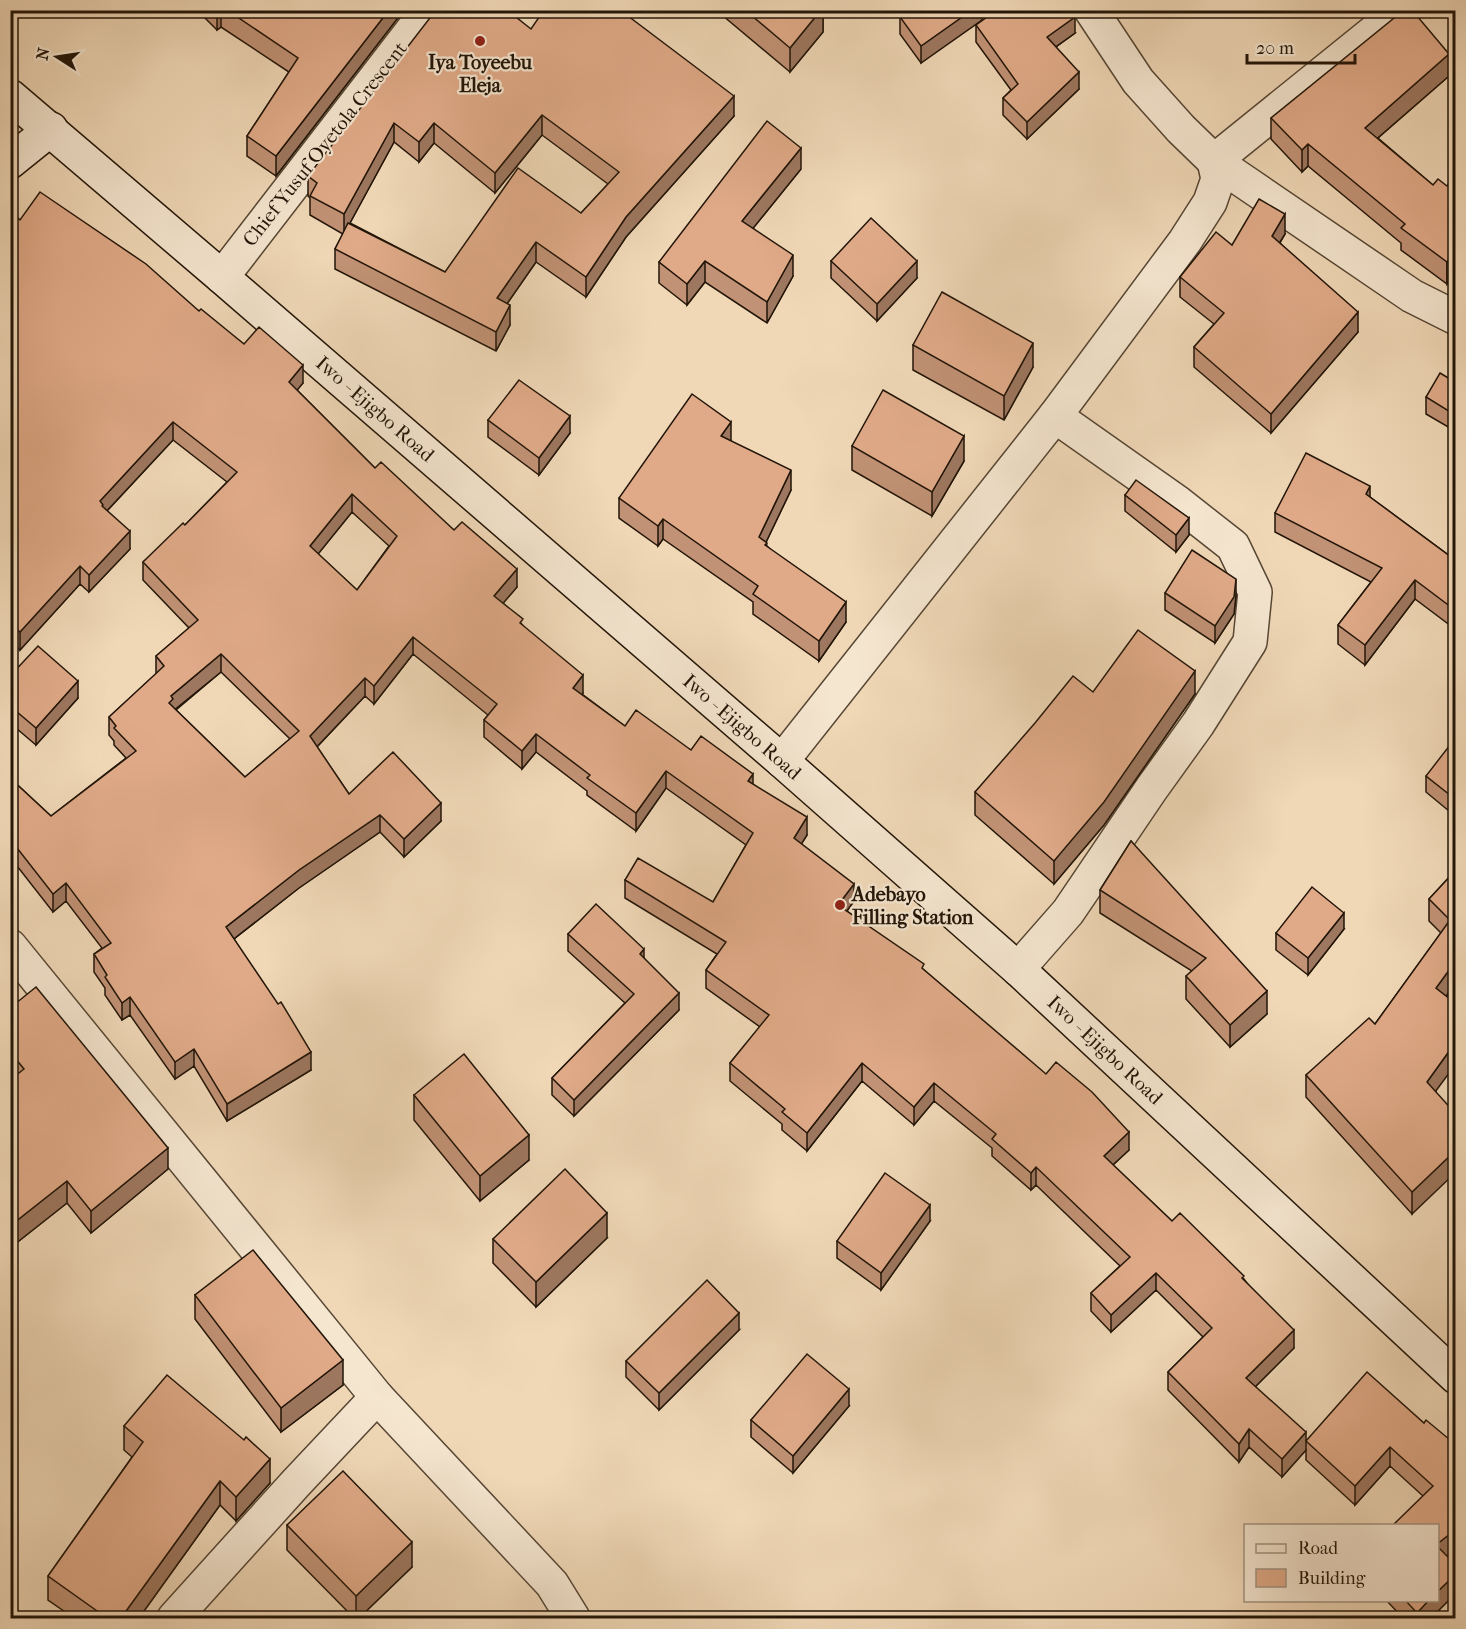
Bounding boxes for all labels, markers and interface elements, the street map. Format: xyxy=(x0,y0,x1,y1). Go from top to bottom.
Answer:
north arrow xyxy=(27,27,87,87)
scale bar xyxy=(1247,27,1355,65)
marker: Iya Toyeebu Eleja xyxy=(473,34,487,48)
street label: Chief Yusuf Oyetola Crescent xyxy=(238,37,412,251)
text: 20 m xyxy=(1256,38,1294,59)
text: N xyxy=(32,45,54,62)
place label: Iya Toyeebu Eleja xyxy=(428,51,533,97)
street label: Iwo - Ejigbo Road xyxy=(311,351,440,467)
street label: Iwo - Ejigbo Road xyxy=(678,669,807,785)
place label: Adebayo Filling Station xyxy=(850,883,974,929)
marker: Adebayo Filling Station xyxy=(833,898,847,912)
street label: Iwo - Ejigbo Road xyxy=(1043,991,1168,1110)
legend xyxy=(1244,1524,1439,1602)
text: Road xyxy=(1298,1538,1338,1559)
text: Building xyxy=(1298,1568,1366,1589)

